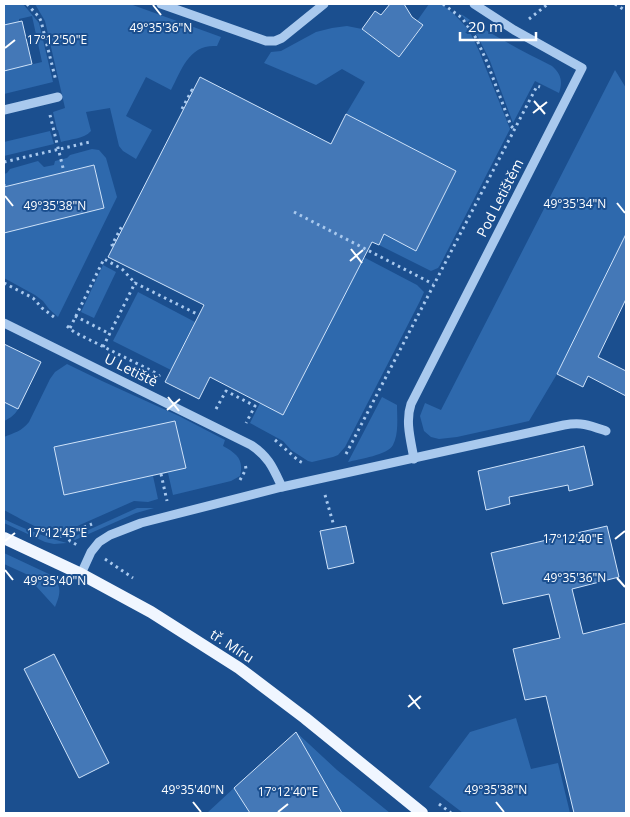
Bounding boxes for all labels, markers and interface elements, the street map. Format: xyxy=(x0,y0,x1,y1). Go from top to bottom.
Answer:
scale bar xyxy=(460,10,536,42)
text: 20 m xyxy=(468,16,503,36)
text: 49°35'36"N xyxy=(130,19,192,36)
text: 17°12'50"E xyxy=(27,31,87,48)
street label: Pod Letištěm xyxy=(472,155,527,240)
text: 49°35'34"N xyxy=(544,195,606,212)
text: 49°35'38"N xyxy=(24,197,86,214)
street label: U Letiště xyxy=(101,349,161,391)
text: 17°12'45"E xyxy=(27,524,87,541)
text: 17°12'40"E xyxy=(543,530,603,547)
text: 49°35'36"N xyxy=(544,569,606,586)
text: 49°35'40"N xyxy=(24,572,86,589)
street label: tř. Míru xyxy=(207,624,258,667)
text: 49°35'40"N xyxy=(162,781,224,798)
text: 49°35'38"N xyxy=(465,781,527,798)
text: 17°12'40"E xyxy=(258,783,318,800)

